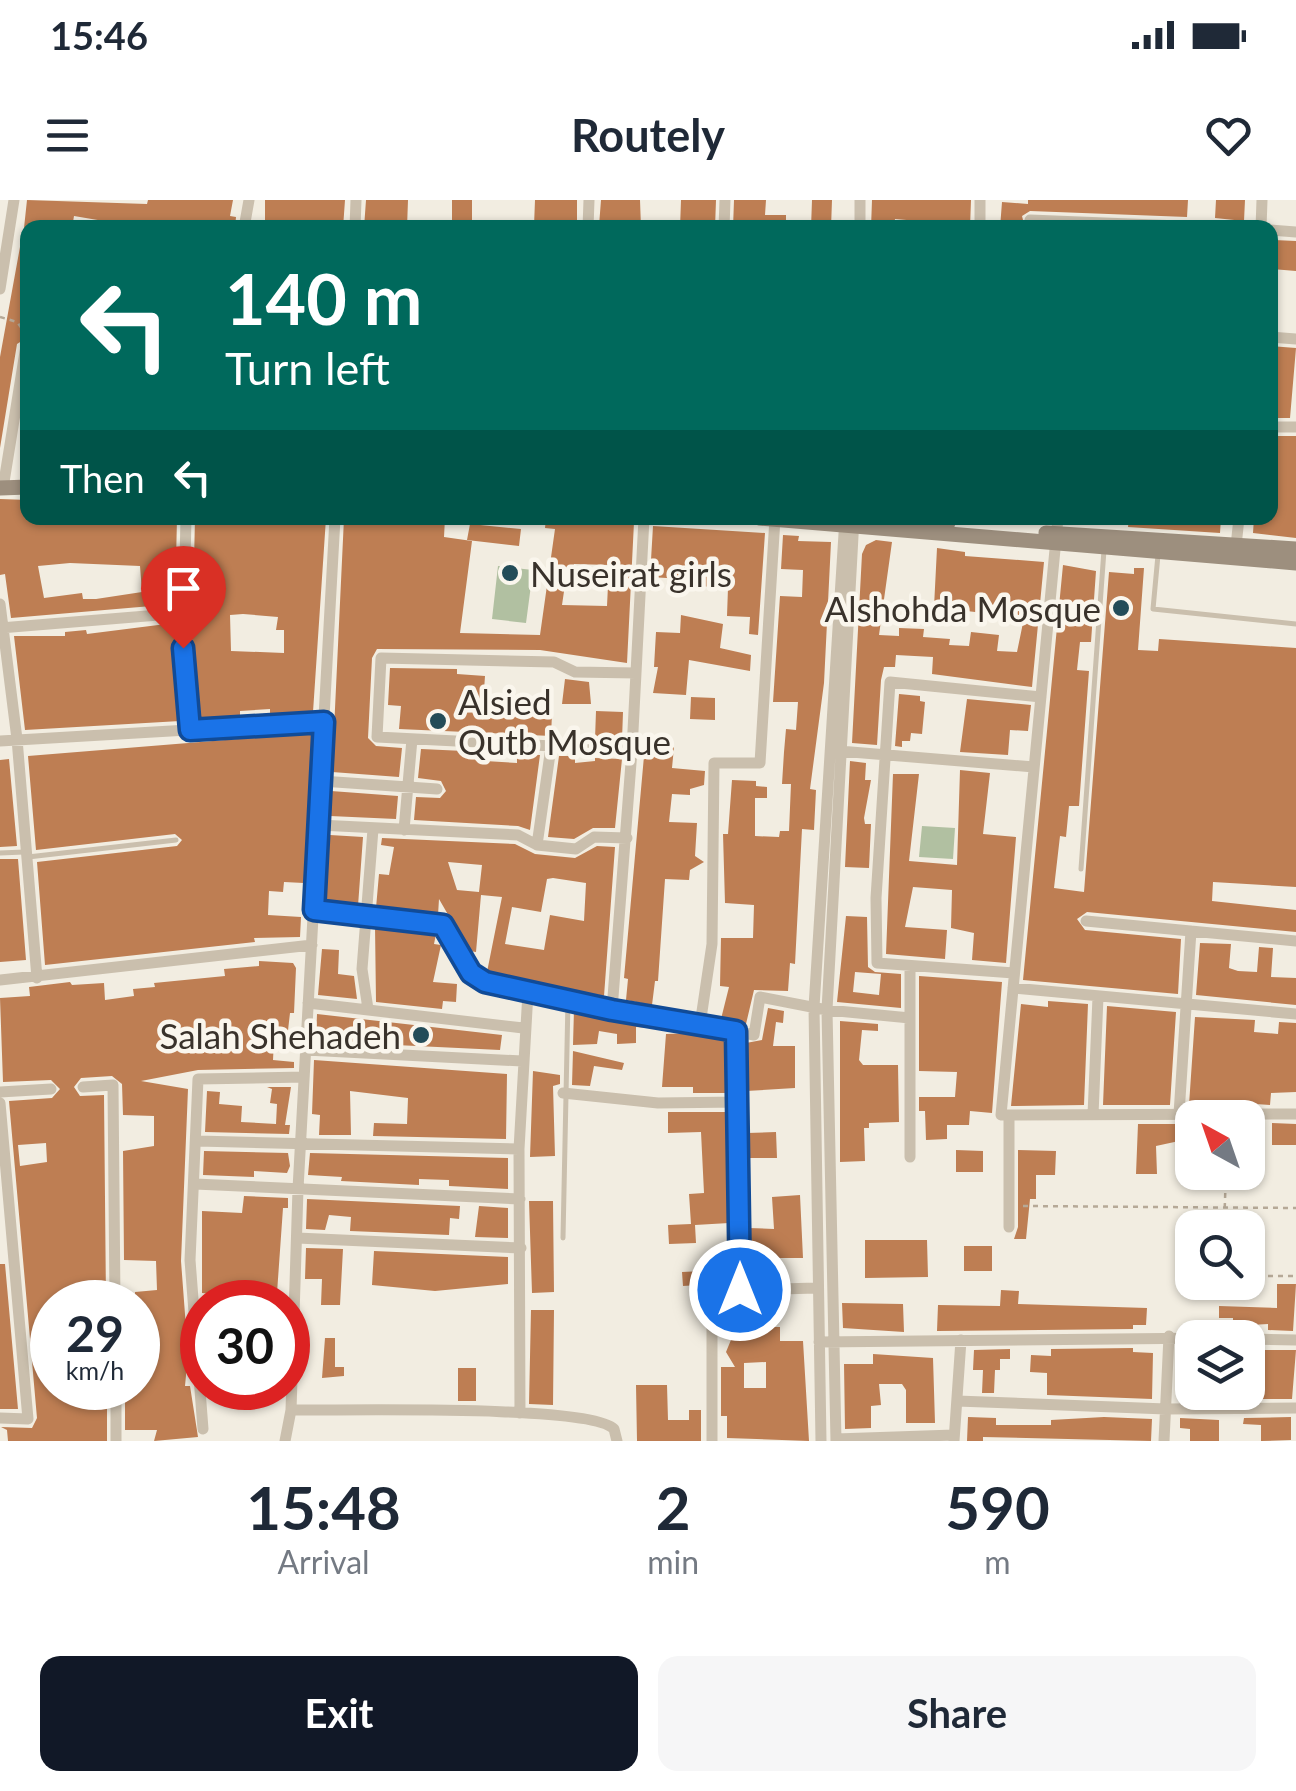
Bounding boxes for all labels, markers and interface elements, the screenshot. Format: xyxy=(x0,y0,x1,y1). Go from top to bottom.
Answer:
text: 15:46 xyxy=(50,12,148,58)
icon: menu xyxy=(40,108,95,163)
text: Routely xyxy=(571,108,725,162)
icon: heart xyxy=(1201,108,1256,163)
text: 140 m xyxy=(225,256,422,340)
icon: left xyxy=(60,260,190,390)
text: Turn left xyxy=(225,341,390,395)
icon: left xyxy=(165,450,220,505)
text: Then xyxy=(60,455,145,501)
pin xyxy=(141,546,226,649)
place label: Nuseirat girls xyxy=(530,552,732,594)
icon: arrive xyxy=(156,561,211,616)
marker: Nuseirat girls xyxy=(499,562,521,584)
place label: Alshohda Mosque xyxy=(825,587,1101,629)
marker: Alshohda Mosque xyxy=(1110,597,1132,619)
place label: Alsied Qutb Mosque xyxy=(458,680,671,762)
marker: Alsied Qutb Mosque xyxy=(427,710,449,732)
place label: Salah Shehadeh xyxy=(159,1014,401,1056)
marker: Salah Shehadeh xyxy=(410,1024,432,1046)
north arrow xyxy=(1175,1100,1265,1190)
map controls xyxy=(1175,1100,1265,1410)
button: search xyxy=(1175,1210,1265,1300)
position arrow xyxy=(688,1238,792,1342)
speed limit sign: 30 xyxy=(180,1280,310,1410)
text: 29 xyxy=(66,1303,124,1363)
button: layers xyxy=(1175,1320,1265,1410)
text: km/h xyxy=(66,1355,124,1385)
text: 15:48 xyxy=(246,1471,401,1543)
text: 2 xyxy=(656,1471,691,1543)
text: 590 xyxy=(945,1471,1050,1543)
text: Arrival xyxy=(277,1542,370,1581)
text: min xyxy=(647,1542,699,1581)
text: m xyxy=(984,1542,1011,1581)
button: Exit xyxy=(40,1656,638,1771)
button: Share xyxy=(658,1656,1256,1771)

